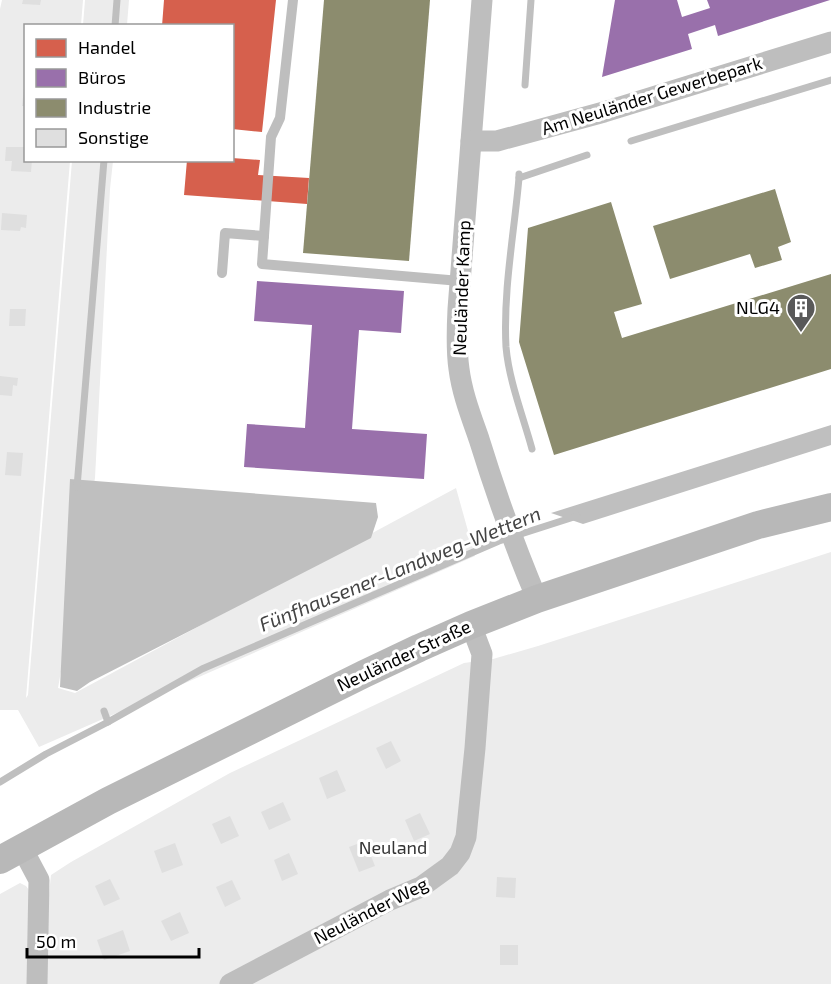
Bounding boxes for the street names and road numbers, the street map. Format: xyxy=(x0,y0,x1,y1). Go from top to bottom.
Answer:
street label: Am Neuländer Gewerbepark xyxy=(539,51,765,139)
street label: Neuländer Kamp xyxy=(448,220,474,356)
street label: Neuländer Straße xyxy=(333,615,474,696)
street label: Neuländer Weg xyxy=(310,872,431,948)

